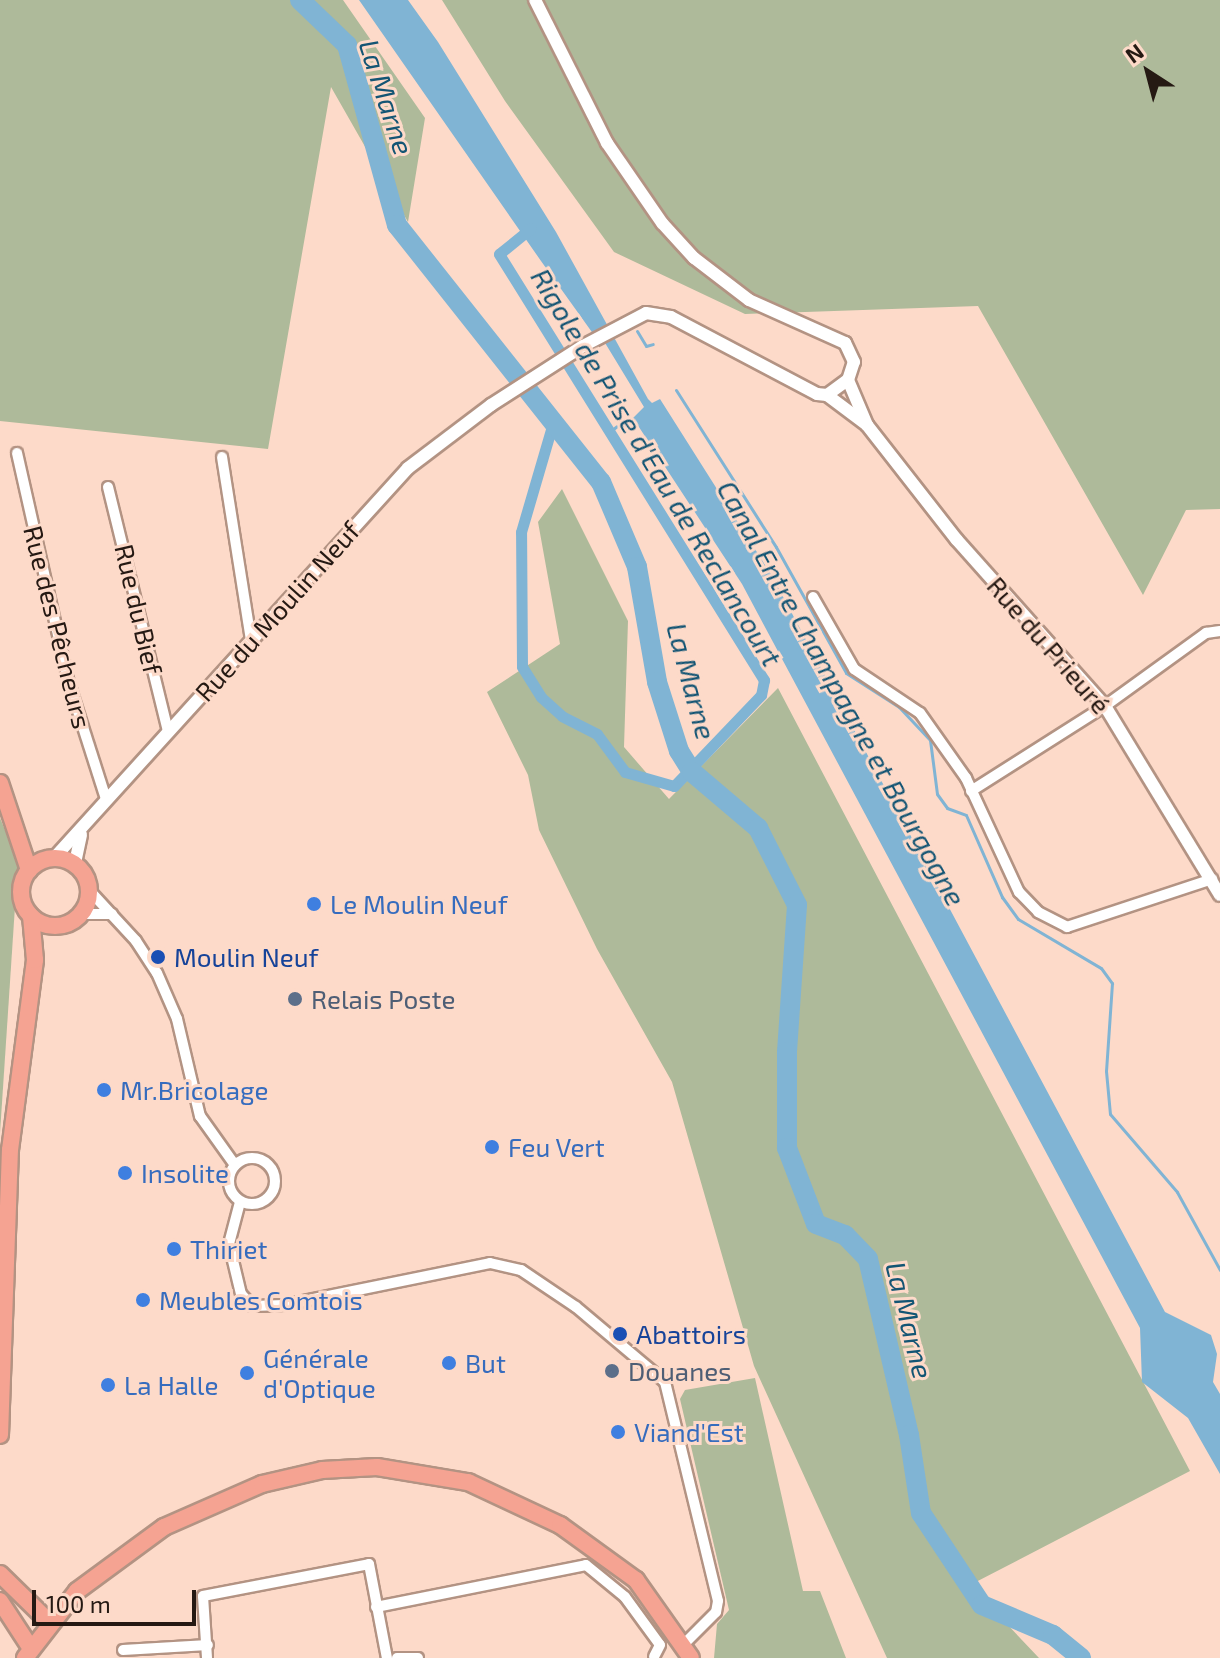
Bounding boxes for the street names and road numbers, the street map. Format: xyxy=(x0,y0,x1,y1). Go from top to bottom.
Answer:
street label: Rue du Moulin Neuf xyxy=(188,515,366,707)
street label: Rue des Pêcheurs xyxy=(18,522,98,732)
street label: Rue du Bief xyxy=(109,541,169,677)
street label: Rue du Prieuré xyxy=(981,570,1117,720)

